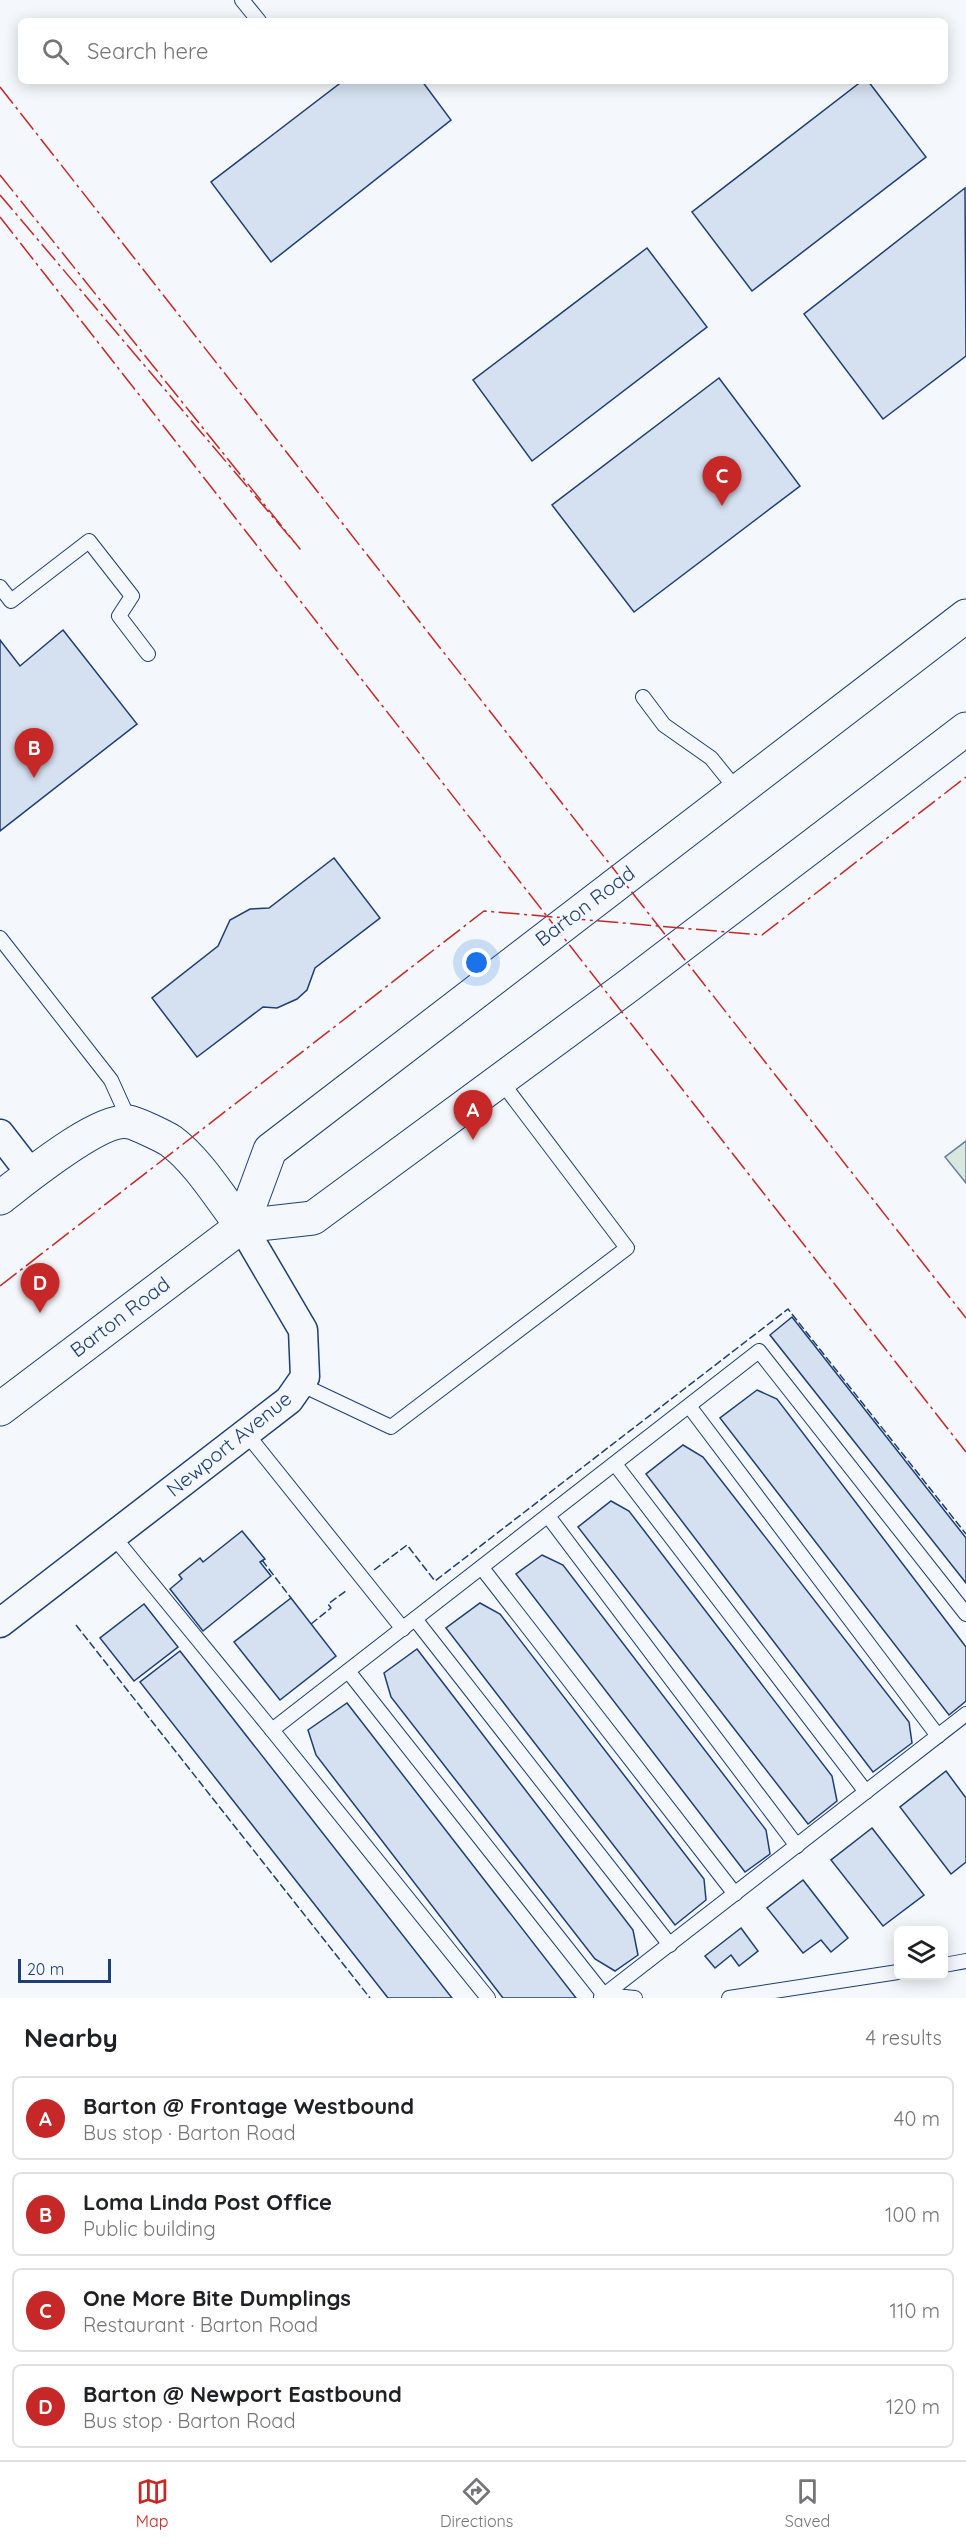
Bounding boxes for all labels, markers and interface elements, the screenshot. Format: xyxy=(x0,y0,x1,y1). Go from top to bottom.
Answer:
search box xyxy=(18,18,948,84)
icon: search xyxy=(39,35,72,68)
text: Search here xyxy=(87,37,208,65)
pin: C xyxy=(702,456,742,506)
pin: B xyxy=(15,728,54,778)
street label: Barton Road xyxy=(530,860,639,951)
your location xyxy=(462,948,491,977)
pin: A xyxy=(454,1090,492,1140)
pin: D xyxy=(20,1264,60,1313)
street label: Barton Road xyxy=(65,1271,174,1362)
street label: Newport Avenue xyxy=(161,1386,296,1502)
map controls xyxy=(894,1926,948,1980)
button: layers xyxy=(894,1926,948,1980)
scale bar xyxy=(18,1956,111,1984)
text: 20 m xyxy=(27,1959,64,1979)
text: Nearby xyxy=(24,2021,118,2054)
text: 4 results xyxy=(866,2025,942,2050)
text: Barton @ Frontage Westbound xyxy=(83,2092,414,2120)
text: A xyxy=(39,2106,52,2131)
text: 40 m xyxy=(894,2106,940,2131)
text: Bus stop · Barton Road xyxy=(83,2120,296,2145)
text: Loma Linda Post Office xyxy=(83,2188,332,2216)
text: B xyxy=(39,2202,52,2227)
text: 100 m xyxy=(885,2202,940,2227)
text: Public building xyxy=(83,2216,216,2241)
text: One More Bite Dumplings xyxy=(83,2284,351,2312)
text: C xyxy=(39,2298,52,2323)
text: 110 m xyxy=(890,2298,940,2323)
text: Restaurant · Barton Road xyxy=(83,2312,318,2337)
text: Barton @ Newport Eastbound xyxy=(83,2380,402,2408)
text: D xyxy=(38,2394,53,2419)
text: 120 m xyxy=(886,2394,940,2419)
text: Bus stop · Barton Road xyxy=(83,2408,296,2433)
tab: Map xyxy=(136,2475,169,2531)
tab: Directions xyxy=(440,2475,513,2531)
tab: Saved xyxy=(785,2475,830,2531)

